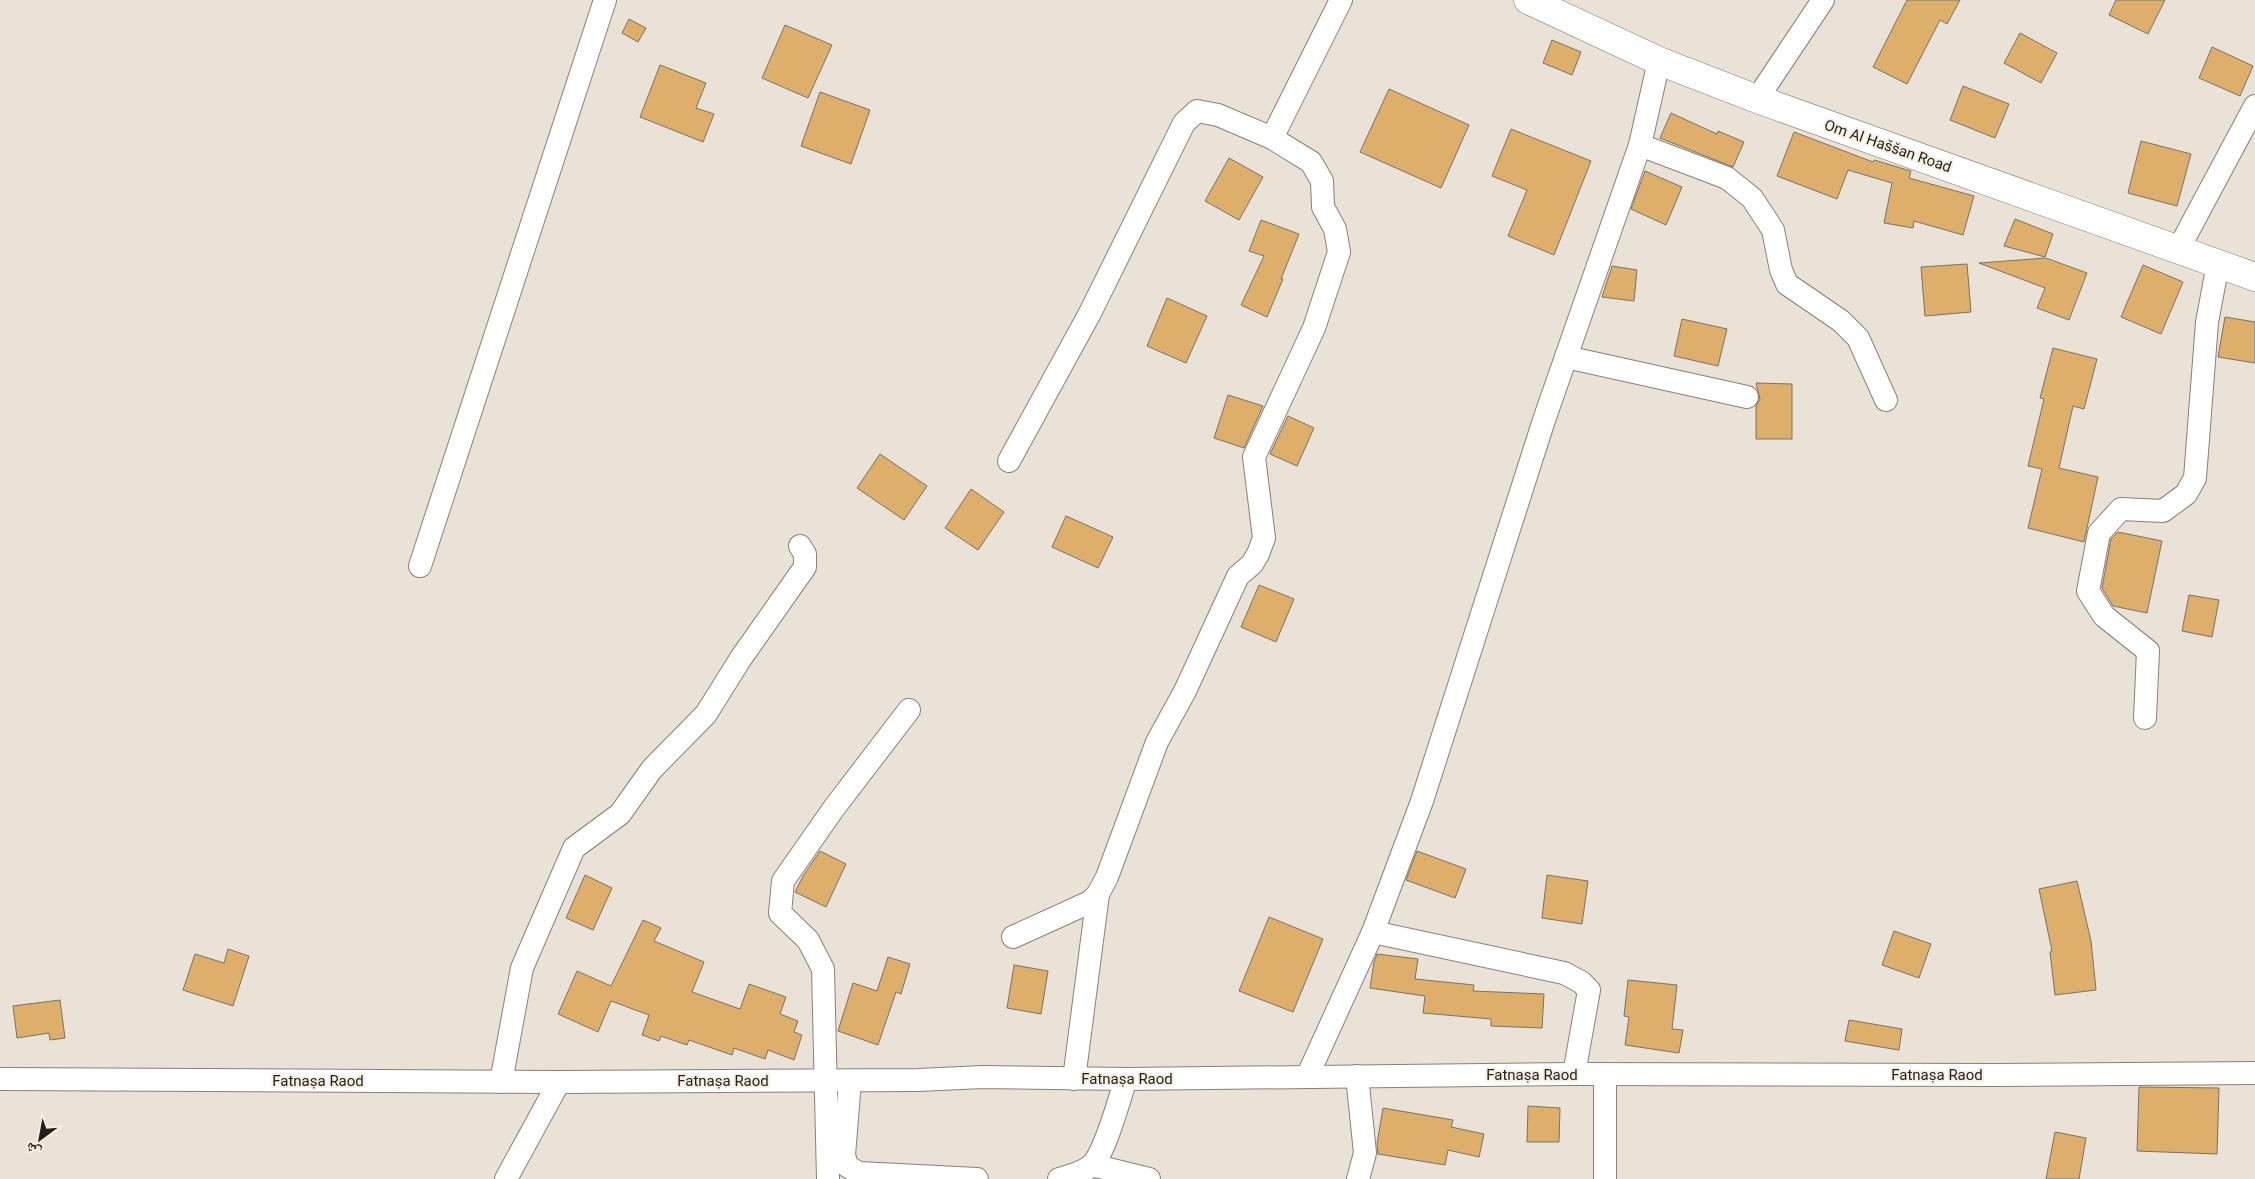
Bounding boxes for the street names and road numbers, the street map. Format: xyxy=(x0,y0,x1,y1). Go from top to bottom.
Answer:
street label: Om Al Haššan Road xyxy=(1822,116,1954,176)
street label: Fatnaṣa Raod xyxy=(1486,1066,1578,1084)
street label: Fatnaṣa Raod xyxy=(1891,1066,1983,1084)
street label: Fatnaṣa Raod xyxy=(1081,1070,1173,1088)
street label: Fatnaṣa Raod xyxy=(272,1072,364,1090)
street label: Fatnaṣa Raod xyxy=(677,1072,769,1090)

